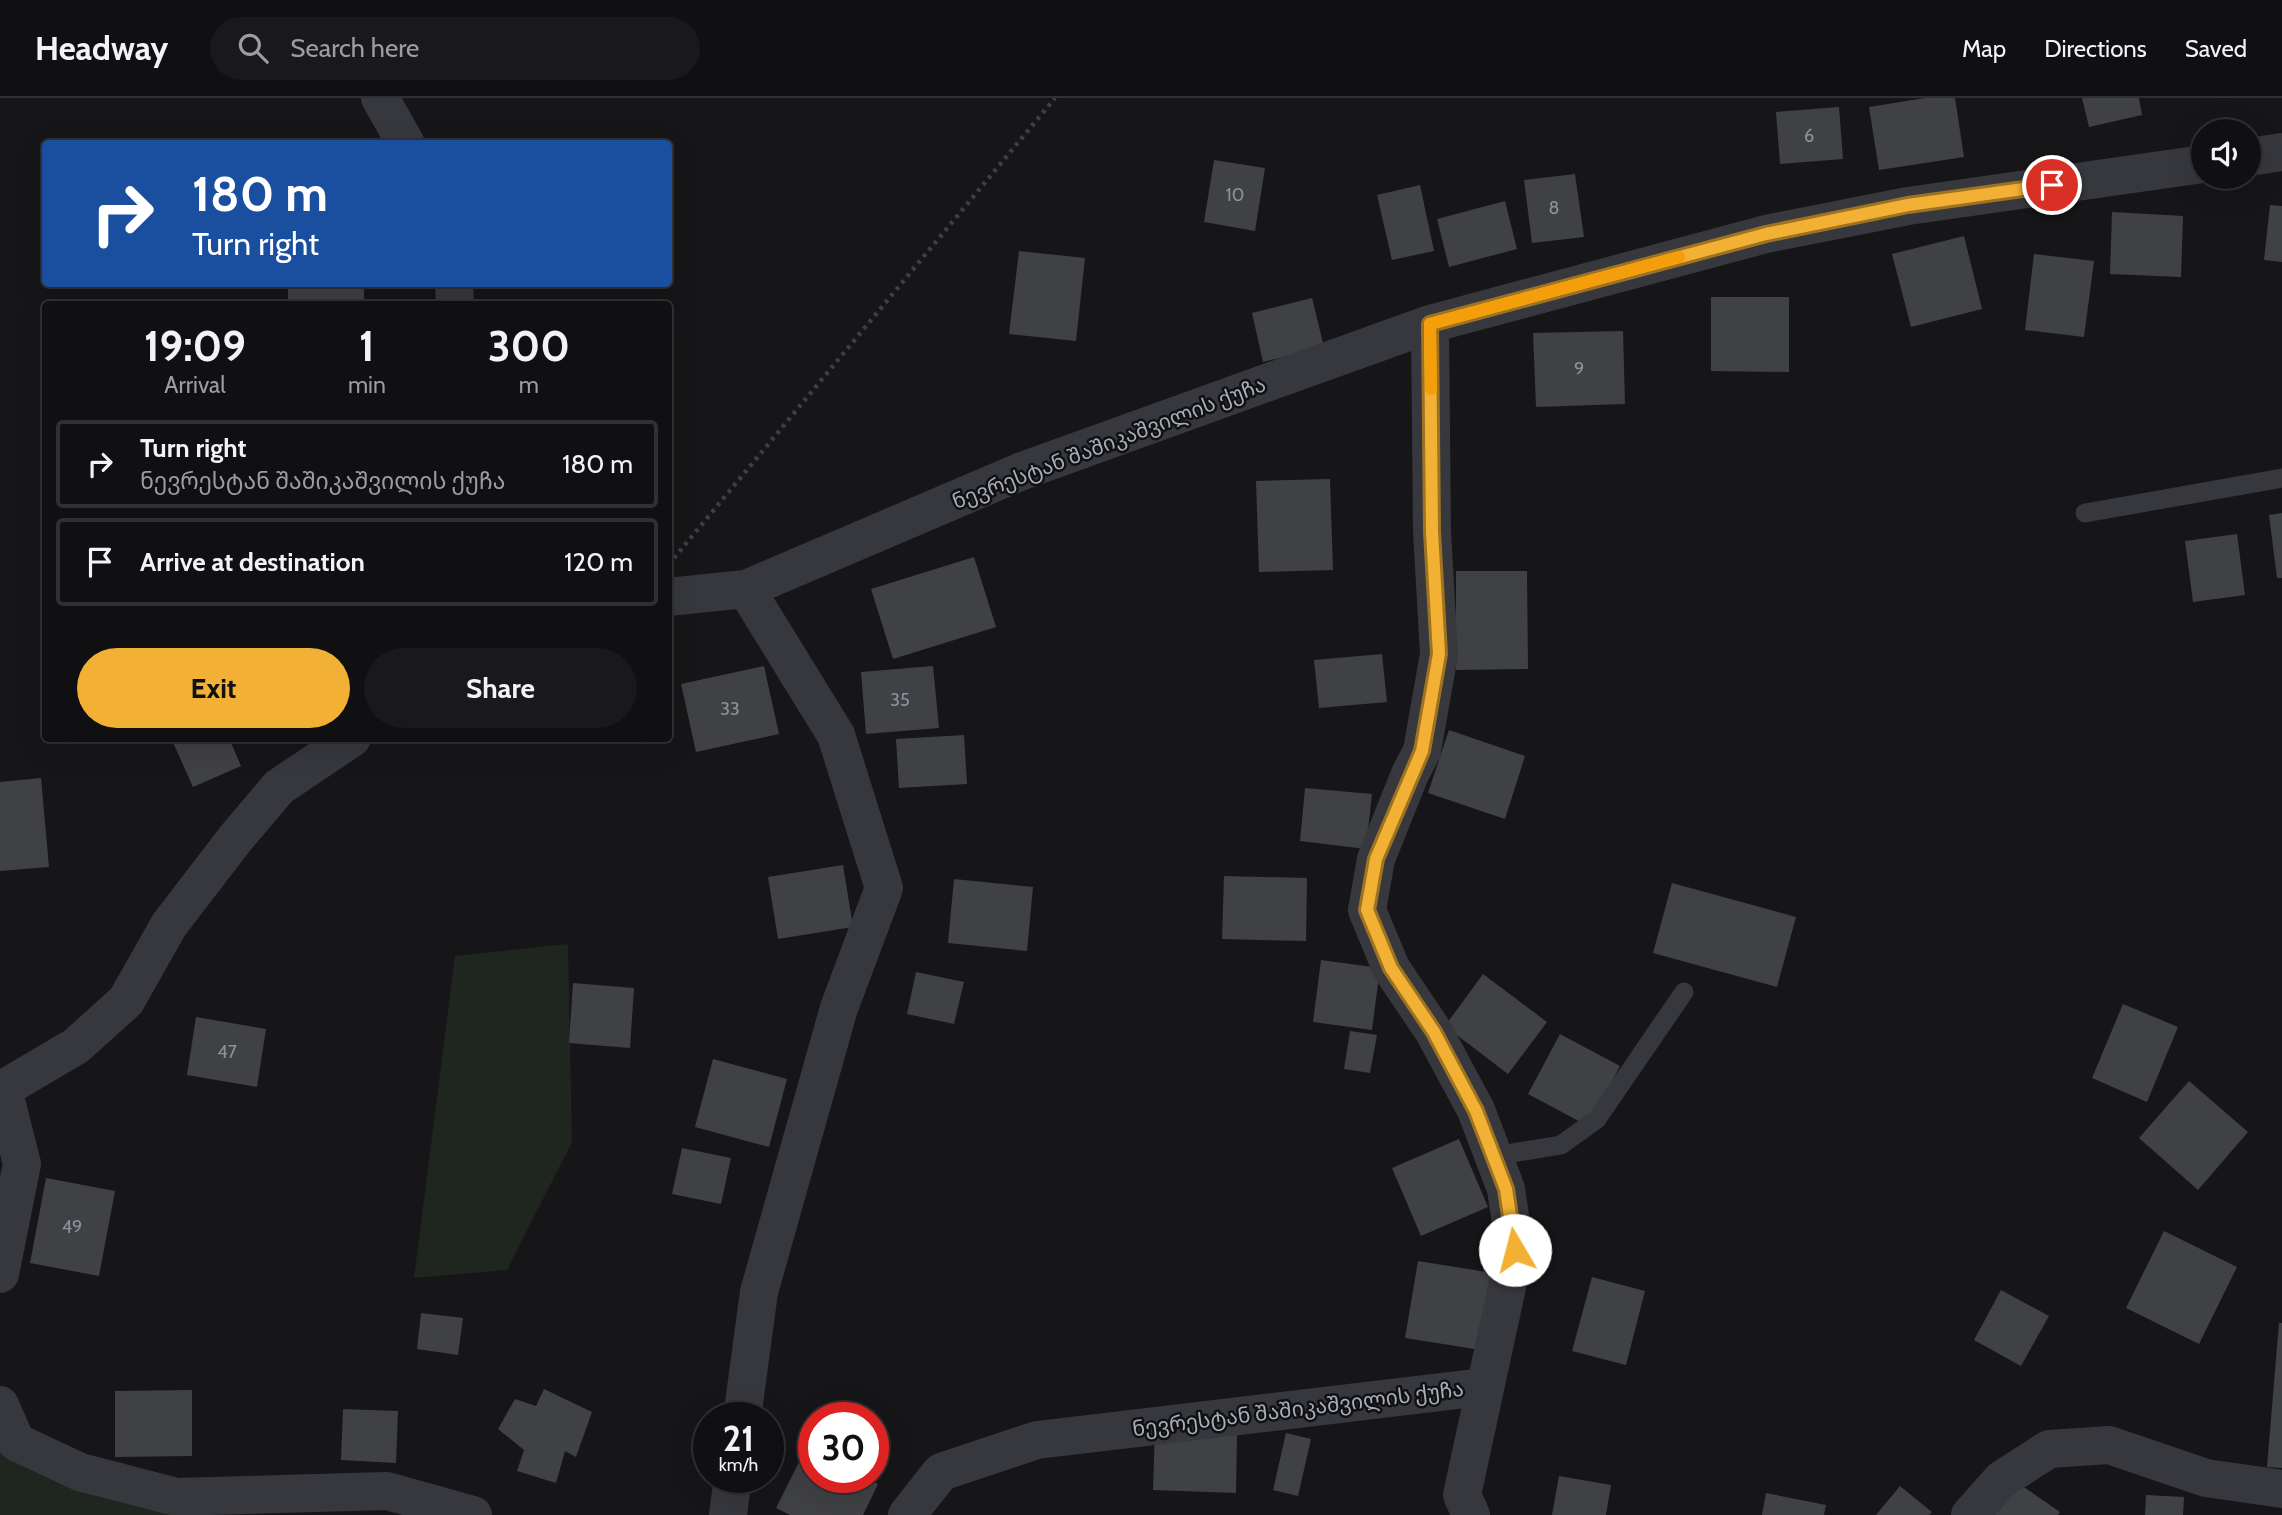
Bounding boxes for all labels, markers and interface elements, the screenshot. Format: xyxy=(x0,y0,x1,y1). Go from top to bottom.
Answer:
search box xyxy=(210,17,700,80)
text: Headway xyxy=(35,28,168,68)
icon: search xyxy=(234,29,272,67)
text: Search here xyxy=(290,32,419,64)
text: Map xyxy=(1962,34,2006,63)
text: Directions xyxy=(2044,34,2147,63)
text: Saved xyxy=(2185,34,2247,63)
map controls xyxy=(2191,119,2261,189)
button: sound xyxy=(2191,119,2261,189)
house number: 6 xyxy=(1804,125,1814,147)
pin xyxy=(2022,155,2082,215)
text: 180 m xyxy=(192,164,328,223)
icon: arrive xyxy=(2033,166,2071,204)
icon: right xyxy=(77,168,168,259)
house number: 10 xyxy=(1226,184,1244,206)
house number: 8 xyxy=(1549,197,1559,219)
text: Turn right xyxy=(192,224,319,263)
text: 19:09 xyxy=(144,320,246,372)
text: 1 xyxy=(359,320,375,372)
text: 300 xyxy=(488,320,570,372)
house number: 9 xyxy=(1574,358,1584,380)
text: Arrival xyxy=(164,371,226,399)
text: min xyxy=(348,371,386,399)
text: m xyxy=(519,371,539,399)
street label: ნევრესტან შაშიკაშვილის ქუჩა xyxy=(949,371,1269,515)
text: Turn right xyxy=(140,432,246,464)
icon: right xyxy=(81,445,119,483)
text: 180 m xyxy=(562,448,633,480)
text: ნევრესტან შაშიკაშვილის ქუჩა xyxy=(140,467,505,495)
icon: arrive xyxy=(81,543,119,581)
text: Arrive at destination xyxy=(140,546,365,578)
text: 120 m xyxy=(564,546,633,578)
button: Exit xyxy=(77,648,350,728)
button: Share xyxy=(364,648,637,728)
house number: 35 xyxy=(890,689,910,711)
house number: 33 xyxy=(720,698,740,720)
house number: 47 xyxy=(217,1041,237,1063)
position arrow xyxy=(1478,1213,1552,1287)
house number: 49 xyxy=(62,1216,82,1238)
street label: ნევრესტან შაშიკაშვილის ქუჩა xyxy=(1131,1376,1465,1442)
speed limit sign: 30 xyxy=(798,1402,889,1493)
text: 21 xyxy=(723,1417,754,1460)
text: km/h xyxy=(719,1454,758,1476)

